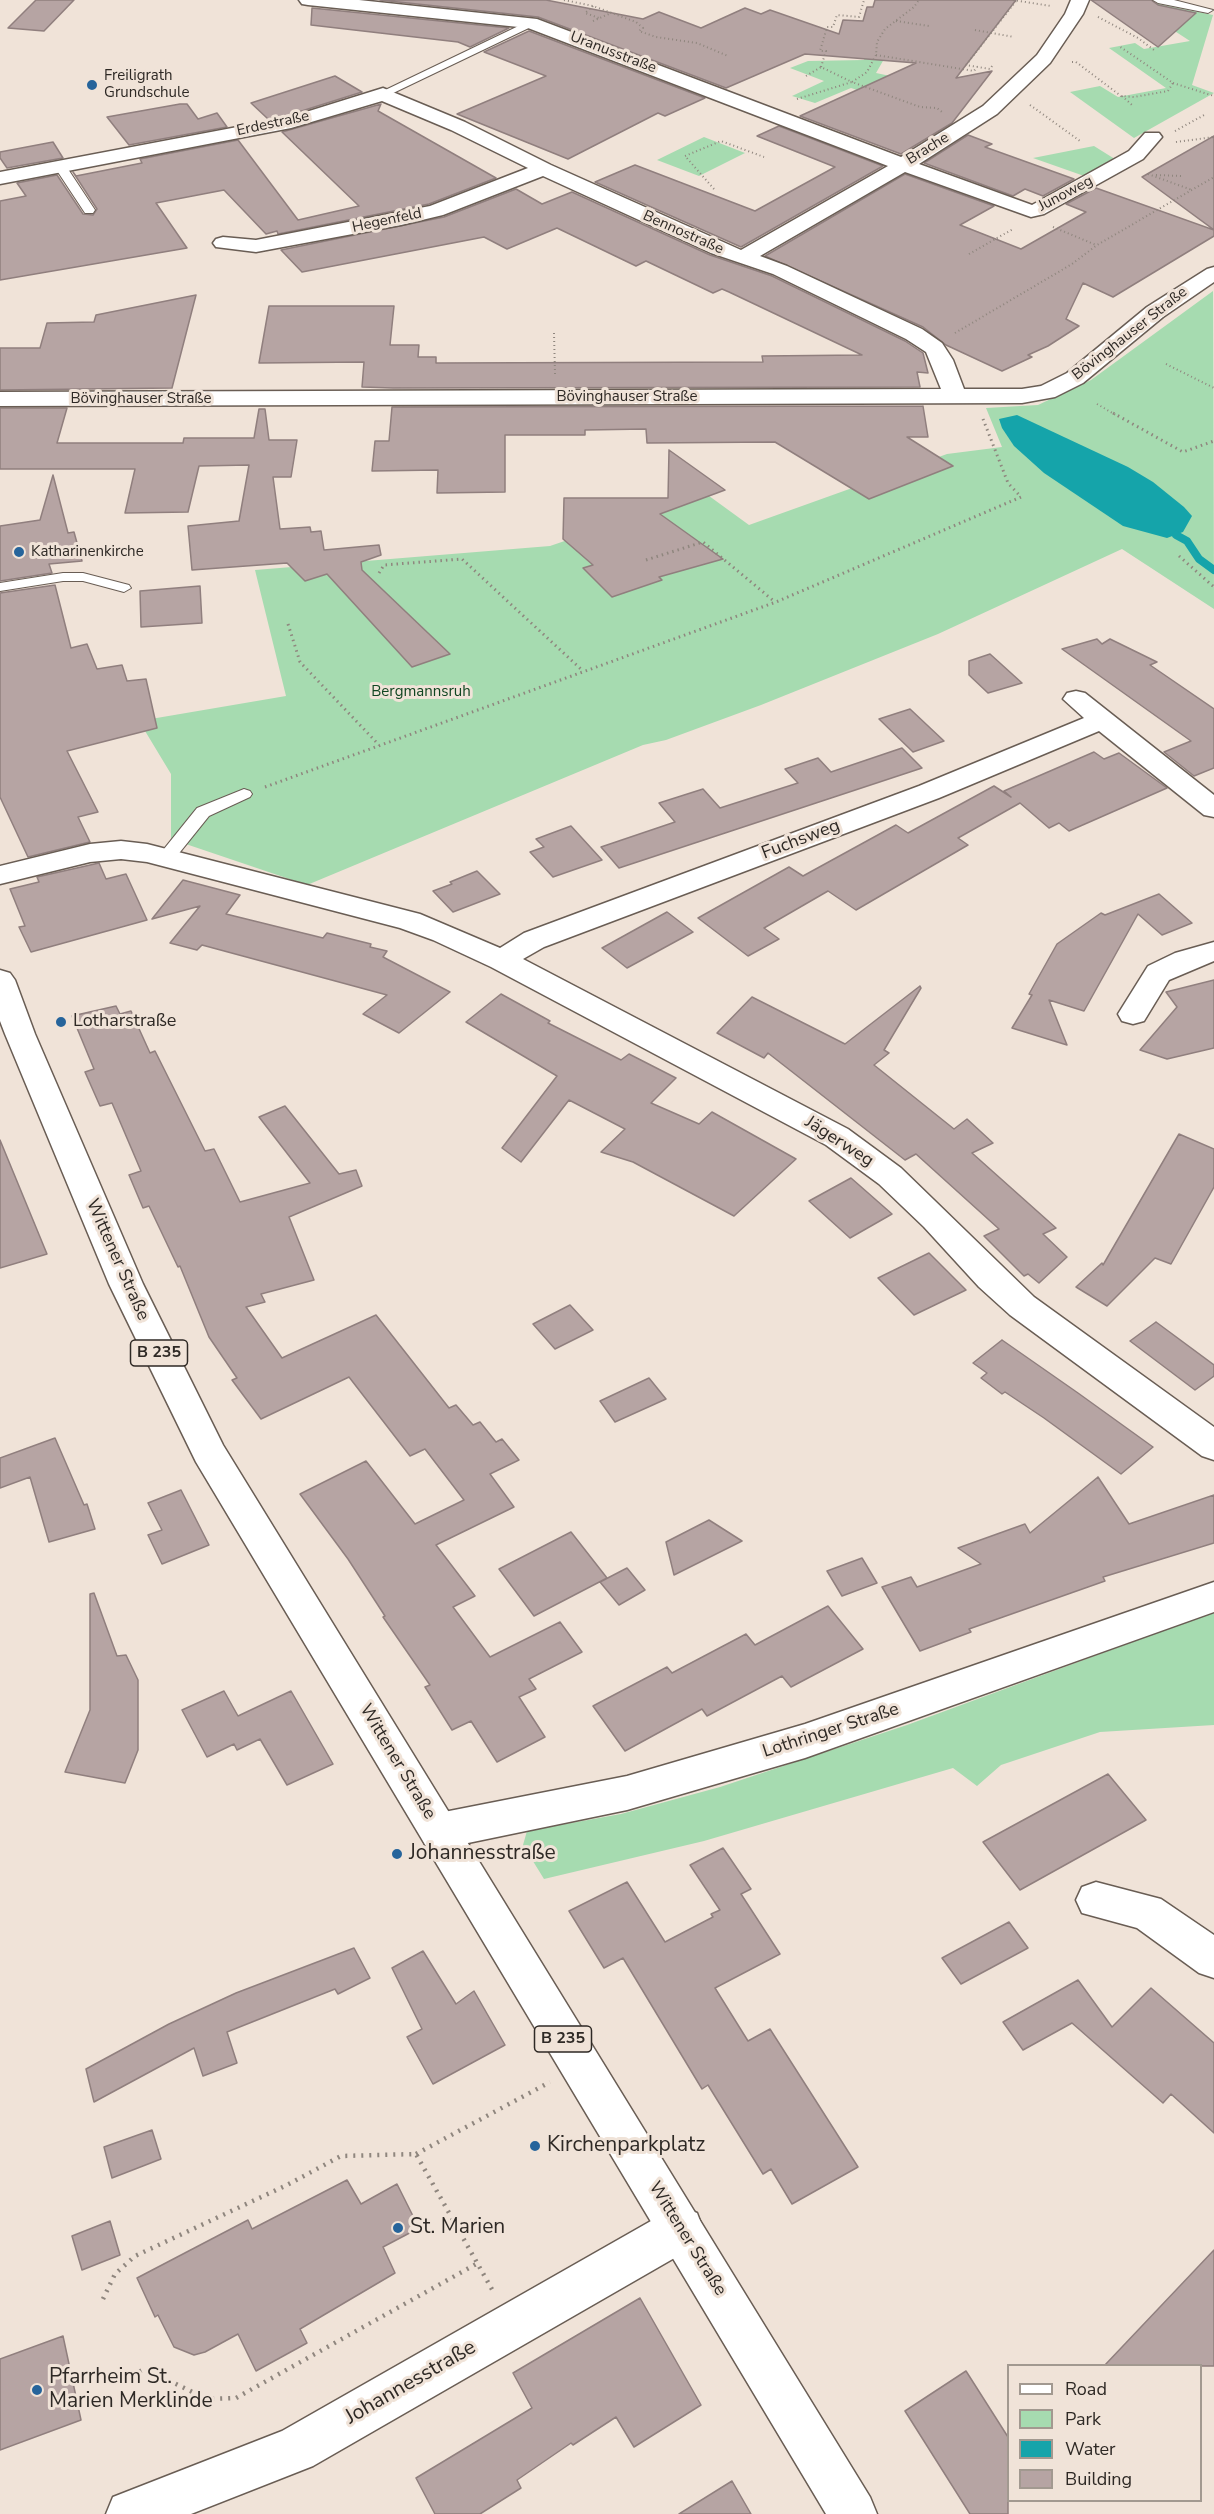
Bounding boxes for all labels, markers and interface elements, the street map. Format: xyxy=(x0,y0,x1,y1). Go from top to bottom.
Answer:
street label: Uranusstraße xyxy=(567,28,659,78)
place label: Freiligrath Grundschule xyxy=(104,67,189,102)
marker: Freiligrath Grundschule xyxy=(85,78,99,92)
street label: Erdestraße xyxy=(235,108,311,140)
street label: Brache xyxy=(903,129,953,169)
street label: Junoweg xyxy=(1036,172,1096,216)
street label: Hegenfeld xyxy=(351,205,423,237)
street label: Bennostraße xyxy=(640,207,726,259)
street label: Bövinghauser Straße xyxy=(1069,283,1191,385)
street label: Bövinghauser Straße xyxy=(556,388,698,406)
street label: Bövinghauser Straße xyxy=(70,390,212,408)
place label: Katharinenkirche xyxy=(31,543,144,561)
marker: Katharinenkirche xyxy=(12,545,26,559)
park label: Bergmannsruh xyxy=(371,683,471,701)
street label: Fuchsweg xyxy=(759,815,843,865)
place label: Lotharstraße xyxy=(73,1011,176,1033)
marker: Lotharstraße xyxy=(54,1015,68,1029)
street label: Jägerweg xyxy=(801,1112,877,1172)
street label: Wittener Straße xyxy=(81,1196,153,1324)
road number: B 235 xyxy=(130,1340,188,1366)
street label: Lothringer Straße xyxy=(760,1699,902,1763)
street label: Wittener Straße xyxy=(354,1700,440,1824)
place label: Johannesstraße xyxy=(409,1841,556,1867)
marker: Johannesstraße xyxy=(390,1847,404,1861)
road number: B 235 xyxy=(534,2026,592,2052)
place label: Kirchenparkplatz xyxy=(547,2133,705,2159)
marker: Kirchenparkplatz xyxy=(528,2139,542,2153)
street label: Wittener Straße xyxy=(643,2178,731,2300)
place label: St. Marien xyxy=(410,2215,505,2241)
marker: St. Marien xyxy=(391,2221,405,2235)
street label: Johannesstraße xyxy=(341,2335,481,2431)
legend xyxy=(1007,2364,1202,2502)
place label: Pfarrheim St. Marien Merklinde xyxy=(49,2365,213,2415)
text: Road xyxy=(1065,2377,1107,2401)
marker: Pfarrheim St. Marien Merklinde xyxy=(30,2383,44,2397)
text: Park xyxy=(1065,2407,1101,2431)
text: Water xyxy=(1065,2437,1116,2461)
text: Building xyxy=(1065,2467,1132,2491)

